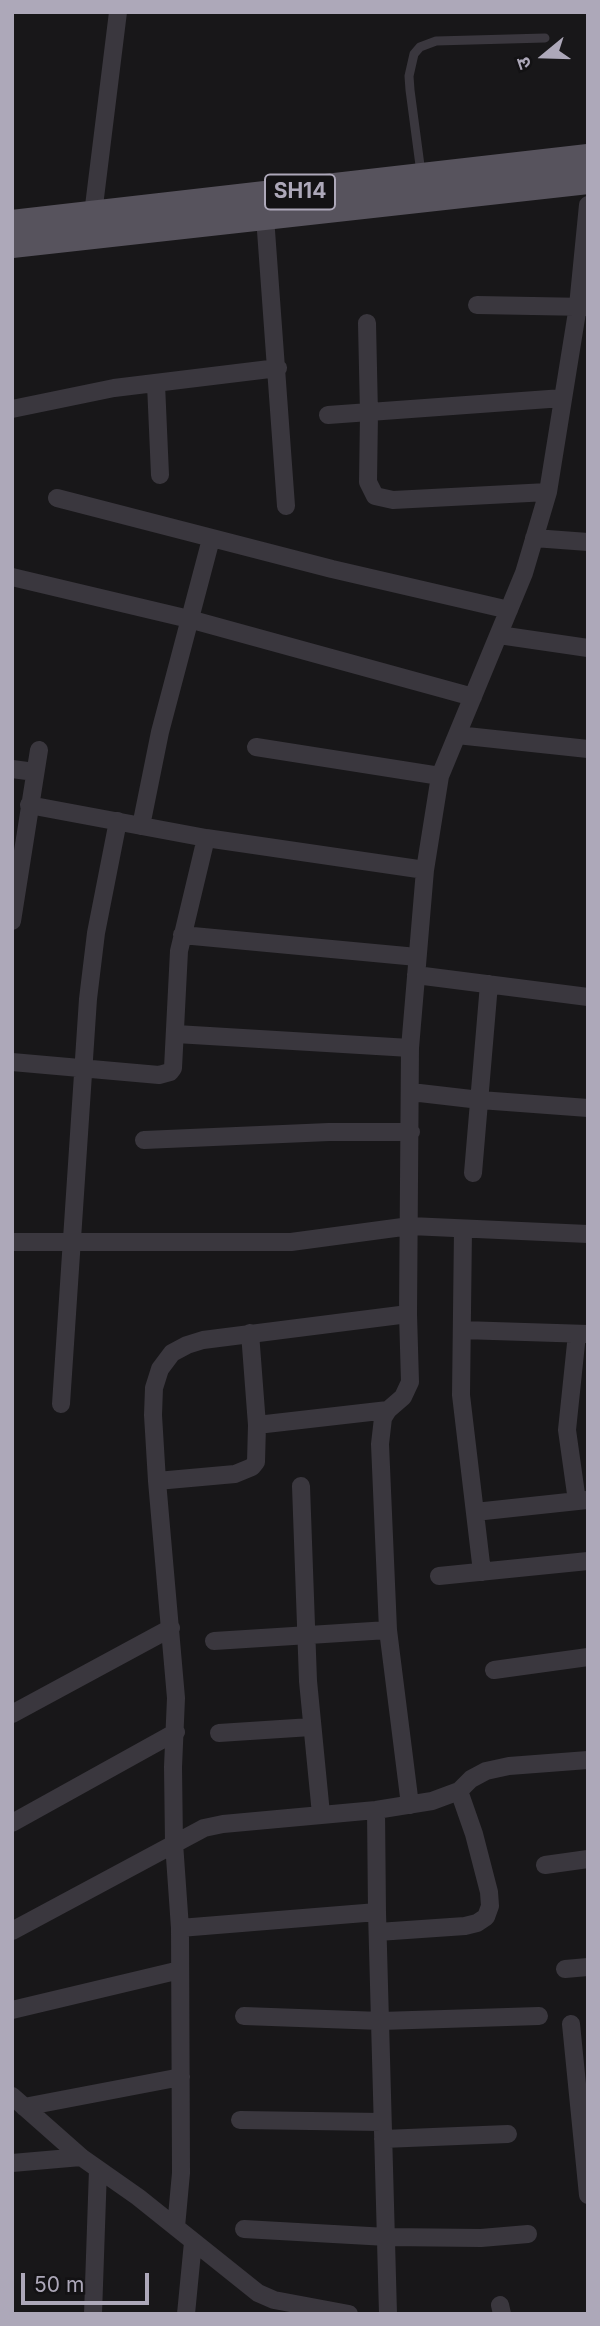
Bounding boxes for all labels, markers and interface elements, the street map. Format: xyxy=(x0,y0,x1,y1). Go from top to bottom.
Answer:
north arrow xyxy=(509,21,579,91)
text: उ xyxy=(511,54,536,72)
road number: SH14 xyxy=(265,174,335,210)
scale bar xyxy=(24,2260,152,2304)
text: 50 m xyxy=(34,2272,84,2297)

